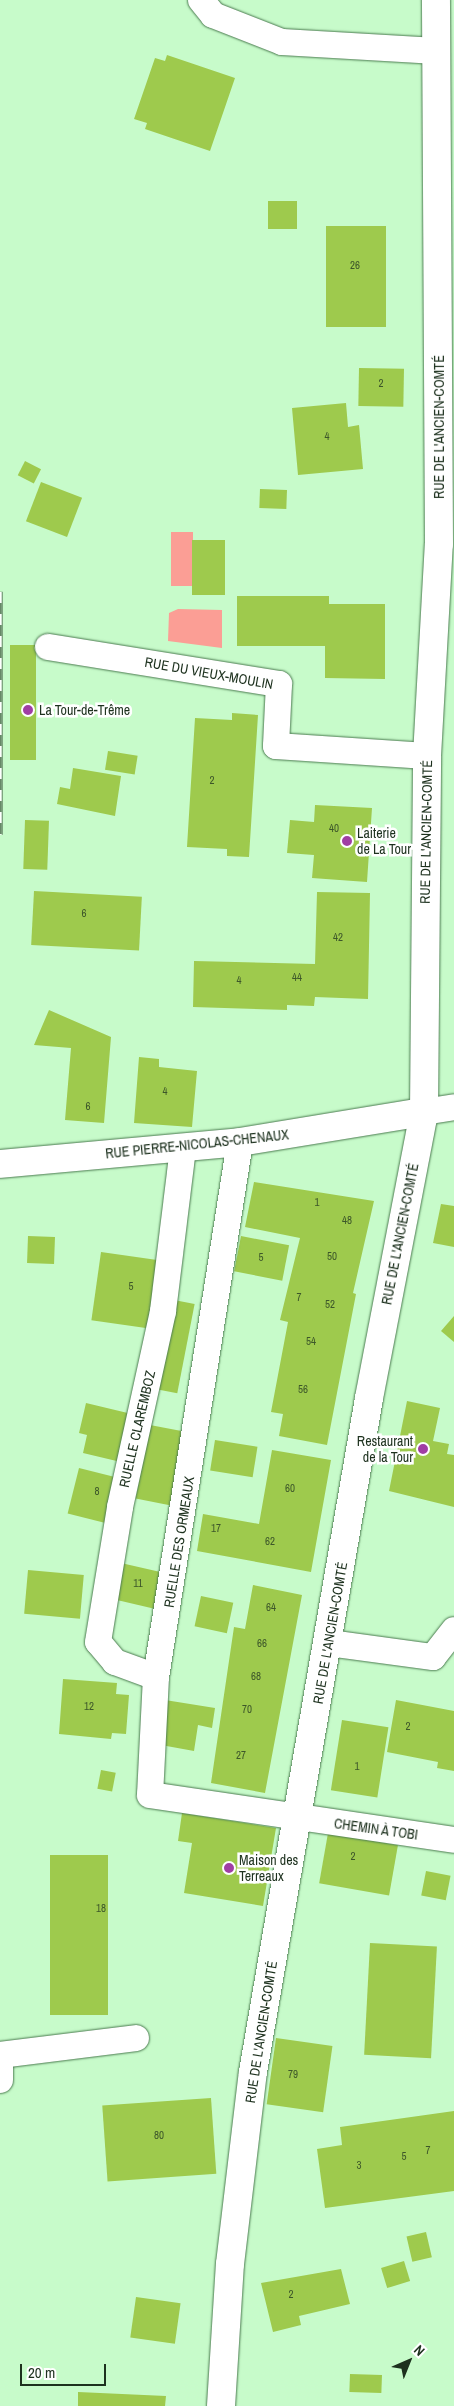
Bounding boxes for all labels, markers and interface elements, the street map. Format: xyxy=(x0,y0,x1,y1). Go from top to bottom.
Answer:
house number: 26 xyxy=(350,258,360,272)
street label: RUE DE L'ANCIEN-COMTÉ xyxy=(431,355,447,499)
house number: 2 xyxy=(378,376,384,390)
house number: 4 xyxy=(324,429,330,443)
street label: RUE DU VIEUX-MOULIN xyxy=(143,653,275,693)
place label: La Tour-de-Trême xyxy=(39,702,130,718)
marker: La Tour-de-Trême xyxy=(21,703,35,717)
street label: RUE DE L'ANCIEN-COMTÉ xyxy=(416,760,436,904)
house number: 2 xyxy=(209,773,215,787)
house number: 40 xyxy=(329,821,339,835)
place label: Laiterie de La Tour xyxy=(357,825,411,858)
marker: Laiterie de La Tour xyxy=(341,835,353,847)
house number: 6 xyxy=(81,906,87,920)
house number: 42 xyxy=(333,930,343,944)
house number: 44 xyxy=(292,970,302,984)
house number: 4 xyxy=(236,973,242,987)
house number: 4 xyxy=(162,1084,168,1098)
house number: 6 xyxy=(85,1099,91,1113)
street label: RUE PIERRE-NICOLAS-CHENAUX xyxy=(104,1126,290,1162)
street label: RUE DE L'ANCIEN-COMTÉ xyxy=(378,1162,422,1306)
house number: 1 xyxy=(314,1195,320,1209)
house number: 48 xyxy=(342,1213,352,1227)
house number: 50 xyxy=(327,1249,337,1263)
house number: 5 xyxy=(258,1250,264,1264)
house number: 5 xyxy=(128,1279,134,1293)
house number: 7 xyxy=(296,1290,302,1304)
house number: 52 xyxy=(325,1297,335,1311)
house number: 54 xyxy=(306,1334,316,1348)
street label: RUELLE CLAREMBOZ xyxy=(115,1369,159,1489)
house number: 56 xyxy=(298,1382,308,1396)
place label: Restaurant de la Tour xyxy=(357,1433,413,1465)
marker: Restaurant de la Tour xyxy=(417,1443,429,1455)
street label: RUELLE DES ORMEAUX xyxy=(160,1475,198,1609)
house number: 60 xyxy=(285,1481,295,1495)
house number: 8 xyxy=(94,1484,100,1498)
house number: 17 xyxy=(211,1521,221,1535)
house number: 62 xyxy=(265,1534,275,1548)
street label: RUE DE L'ANCIEN-COMTÉ xyxy=(309,1561,351,1705)
house number: 11 xyxy=(133,1576,143,1590)
house number: 64 xyxy=(266,1600,276,1614)
house number: 66 xyxy=(257,1636,267,1650)
house number: 68 xyxy=(251,1669,261,1683)
house number: 12 xyxy=(84,1699,94,1713)
house number: 70 xyxy=(242,1702,252,1716)
house number: 2 xyxy=(405,1719,411,1733)
house number: 27 xyxy=(236,1748,246,1762)
house number: 1 xyxy=(354,1759,360,1773)
street label: CHEMIN À TOBI xyxy=(332,1815,420,1843)
house number: 2 xyxy=(350,1849,356,1863)
place label: Maison des Terreaux xyxy=(239,1852,298,1884)
marker: Maison des Terreaux xyxy=(223,1862,235,1874)
house number: 18 xyxy=(96,1901,106,1915)
street label: RUE DE L'ANCIEN-COMTÉ xyxy=(241,1960,281,2104)
house number: 79 xyxy=(288,2067,298,2081)
house number: 80 xyxy=(154,2128,164,2142)
house number: 7 xyxy=(425,2143,431,2157)
house number: 5 xyxy=(401,2149,407,2163)
house number: 3 xyxy=(356,2158,362,2172)
house number: 2 xyxy=(288,2287,294,2301)
north arrow xyxy=(384,2336,434,2386)
text: N xyxy=(410,2341,429,2360)
scale bar xyxy=(22,2354,109,2386)
text: 20 m xyxy=(28,2362,55,2383)

